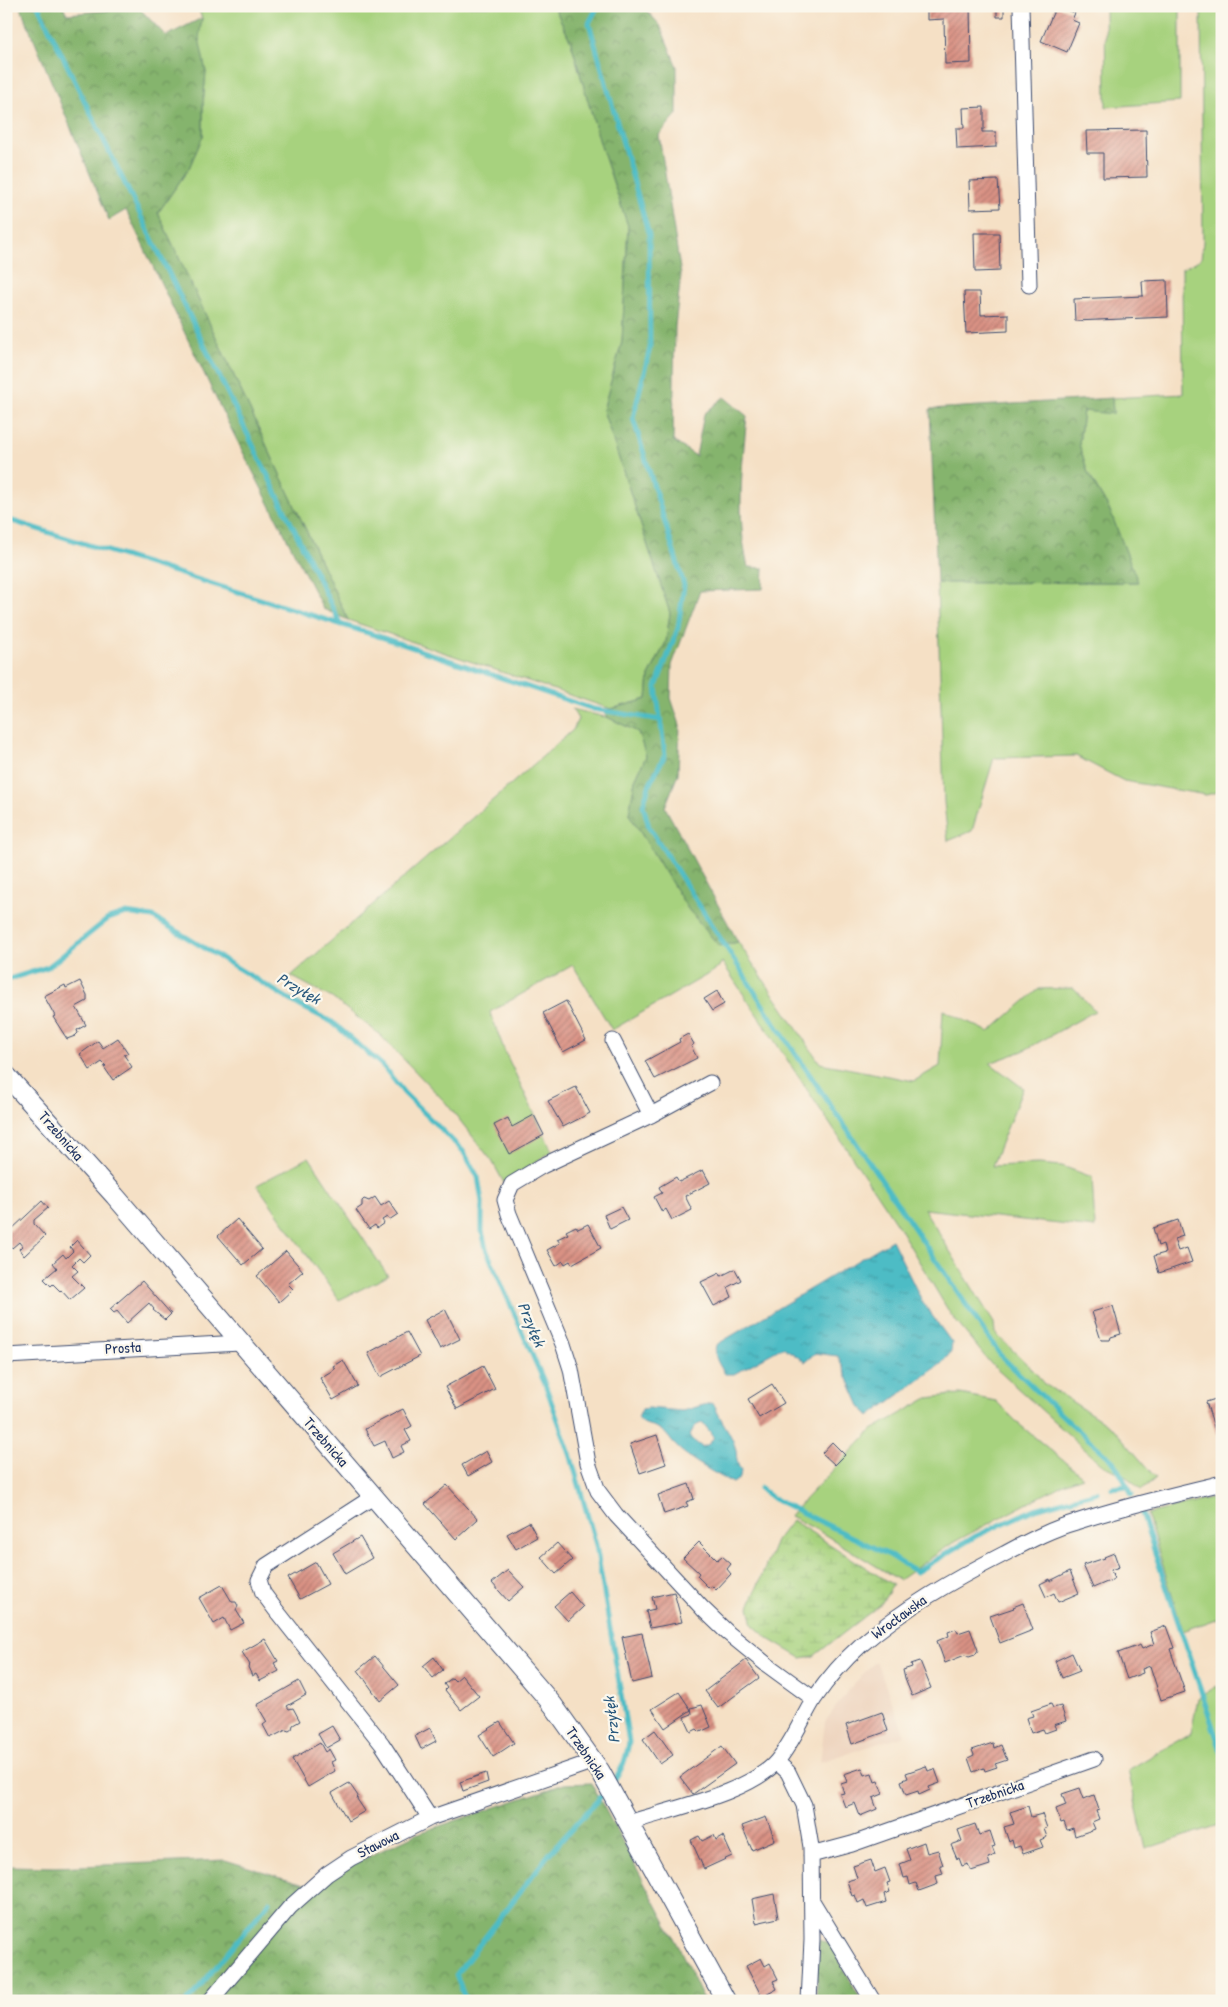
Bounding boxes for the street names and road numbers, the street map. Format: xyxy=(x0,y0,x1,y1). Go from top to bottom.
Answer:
street label: Trzebnicka xyxy=(34,1106,89,1165)
street label: Prosta xyxy=(105,1336,142,1359)
street label: Trzebnicka xyxy=(299,1412,354,1471)
street label: Wrocławska xyxy=(867,1589,931,1644)
street label: Trzebnicka xyxy=(561,1722,612,1783)
street label: Trzebnicka xyxy=(963,1774,1026,1813)
street label: Stawowa xyxy=(354,1824,402,1863)

